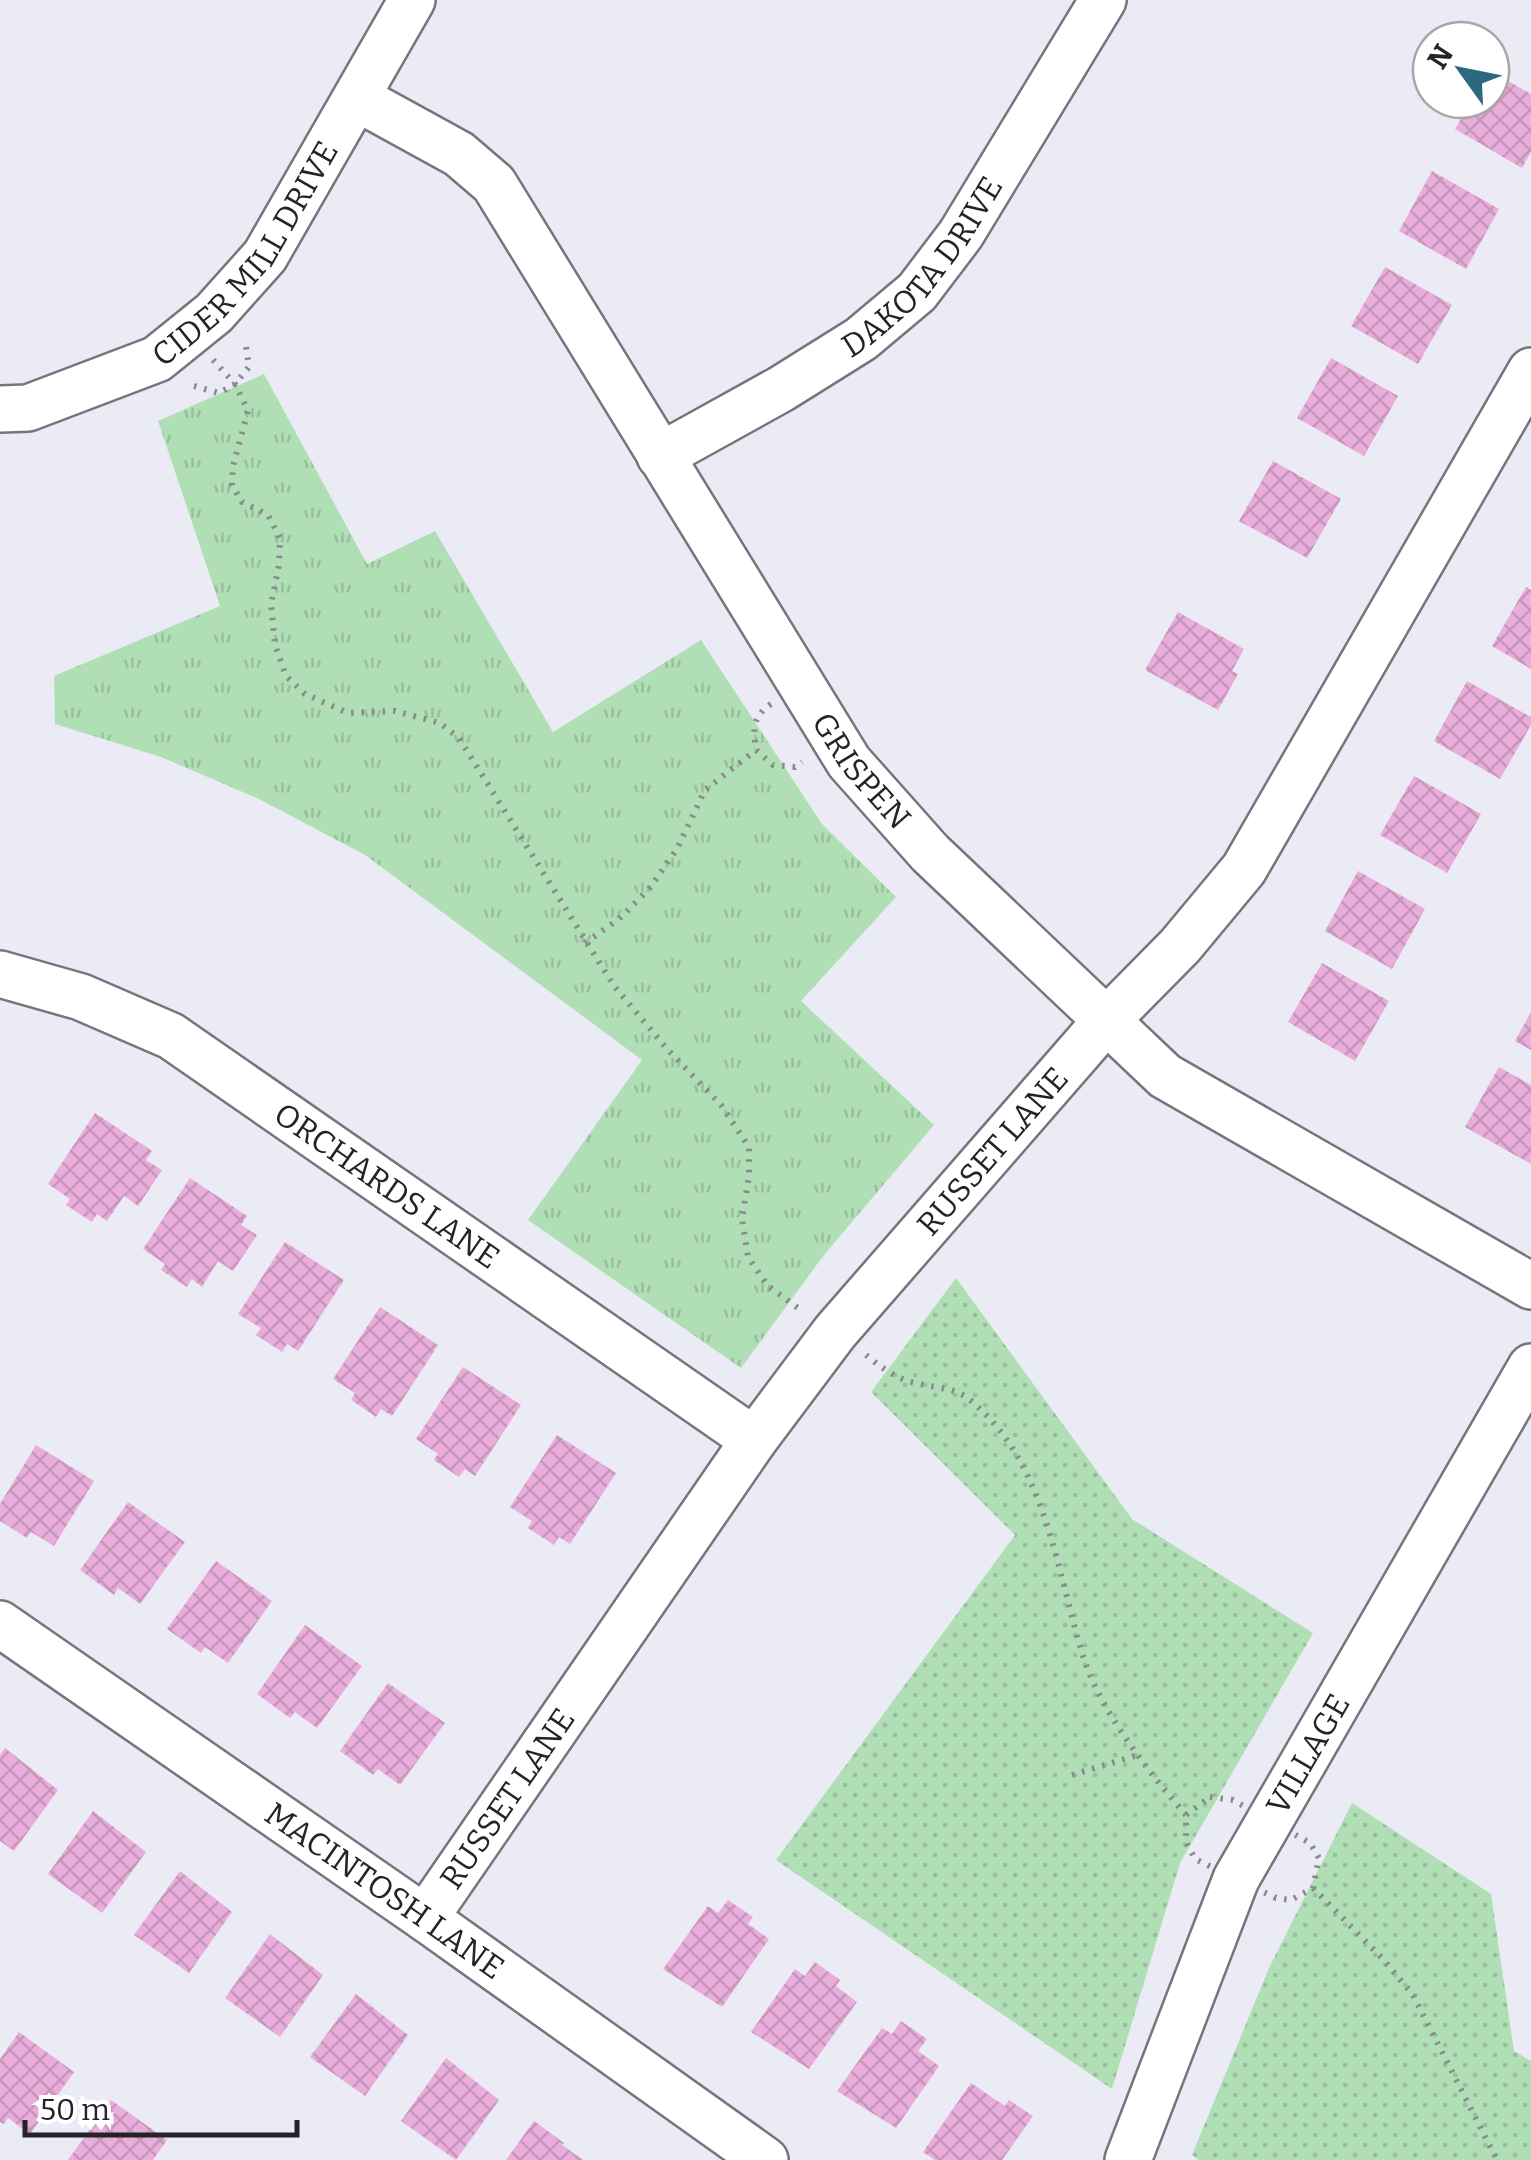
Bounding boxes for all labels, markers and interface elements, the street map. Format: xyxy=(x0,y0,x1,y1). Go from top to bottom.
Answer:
north arrow xyxy=(1411,20,1511,120)
text: N xyxy=(1421,39,1460,75)
street label: CIDER MILL DRIVE xyxy=(144,135,346,374)
street label: DAKOTA DRIVE xyxy=(835,170,1010,365)
street label: GRISPEN xyxy=(804,706,918,837)
street label: RUSSET LANE xyxy=(909,1059,1076,1243)
street label: ORCHARDS LANE xyxy=(267,1095,507,1277)
street label: VILLAGE xyxy=(1258,1687,1358,1821)
street label: RUSSET LANE xyxy=(432,1701,582,1896)
street label: MACINTOSH LANE xyxy=(258,1794,511,1987)
scale bar xyxy=(25,2075,298,2137)
text: 50 m xyxy=(40,2092,110,2128)

